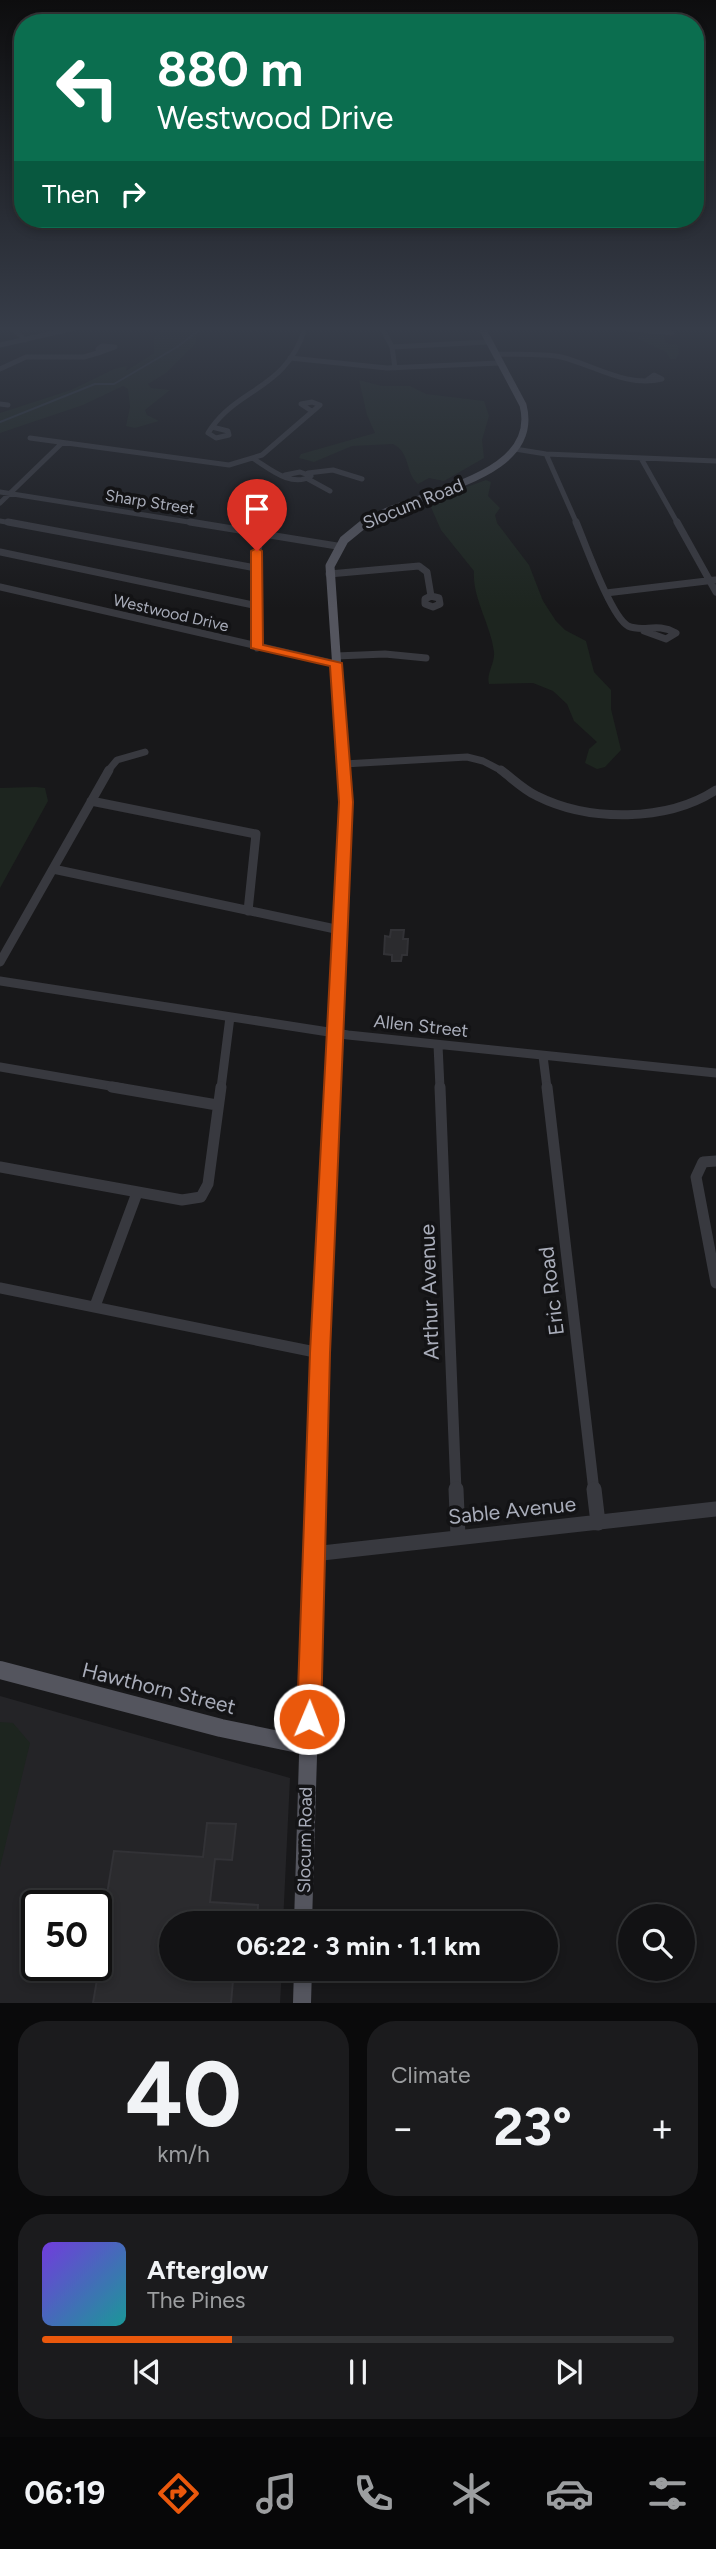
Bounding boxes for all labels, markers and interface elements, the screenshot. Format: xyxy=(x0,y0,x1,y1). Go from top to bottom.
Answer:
text: 880 m xyxy=(157,39,303,98)
icon: left xyxy=(42,42,133,133)
text: Westwood Drive xyxy=(157,99,393,137)
icon: right xyxy=(114,175,152,213)
text: Then xyxy=(42,178,100,210)
street label: Slocum Road xyxy=(360,474,466,534)
pin xyxy=(227,479,287,551)
street label: Sharp Street xyxy=(104,486,196,518)
icon: arrive xyxy=(238,490,276,528)
street label: Westwood Drive xyxy=(111,590,231,636)
street label: Allen Street xyxy=(373,1010,469,1042)
street label: Arthur Avenue xyxy=(414,1224,444,1360)
street label: Eric Road xyxy=(533,1245,569,1337)
street label: Sable Avenue xyxy=(447,1491,577,1529)
street label: Hawthorn Street xyxy=(80,1657,238,1719)
position arrow xyxy=(272,1682,346,1756)
street label: Slocum Road xyxy=(293,1787,317,1893)
speed limit sign: 50 xyxy=(21,1890,112,1981)
map controls xyxy=(618,1904,695,1981)
button: search xyxy=(618,1904,695,1981)
text: 06:22 · 3 min · 1.1 km xyxy=(236,1930,481,1962)
text: 40 xyxy=(125,2040,242,2149)
text: Climate xyxy=(391,2061,470,2089)
text: 23° xyxy=(493,2096,572,2158)
text: − xyxy=(391,2105,415,2151)
text: + xyxy=(650,2105,674,2151)
text: km/h xyxy=(157,2140,210,2168)
text: Afterglow xyxy=(147,2254,269,2286)
text: The Pines xyxy=(147,2286,246,2314)
icon: previous xyxy=(128,2353,166,2391)
icon: pause xyxy=(339,2353,377,2391)
icon: next xyxy=(550,2353,588,2391)
icon: directions xyxy=(154,2469,203,2518)
icon: music xyxy=(252,2469,301,2518)
icon: phone xyxy=(349,2469,398,2518)
icon: climate xyxy=(447,2469,496,2518)
icon: car xyxy=(545,2469,594,2518)
icon: filters xyxy=(643,2469,692,2518)
text: 06:19 xyxy=(24,2474,105,2512)

